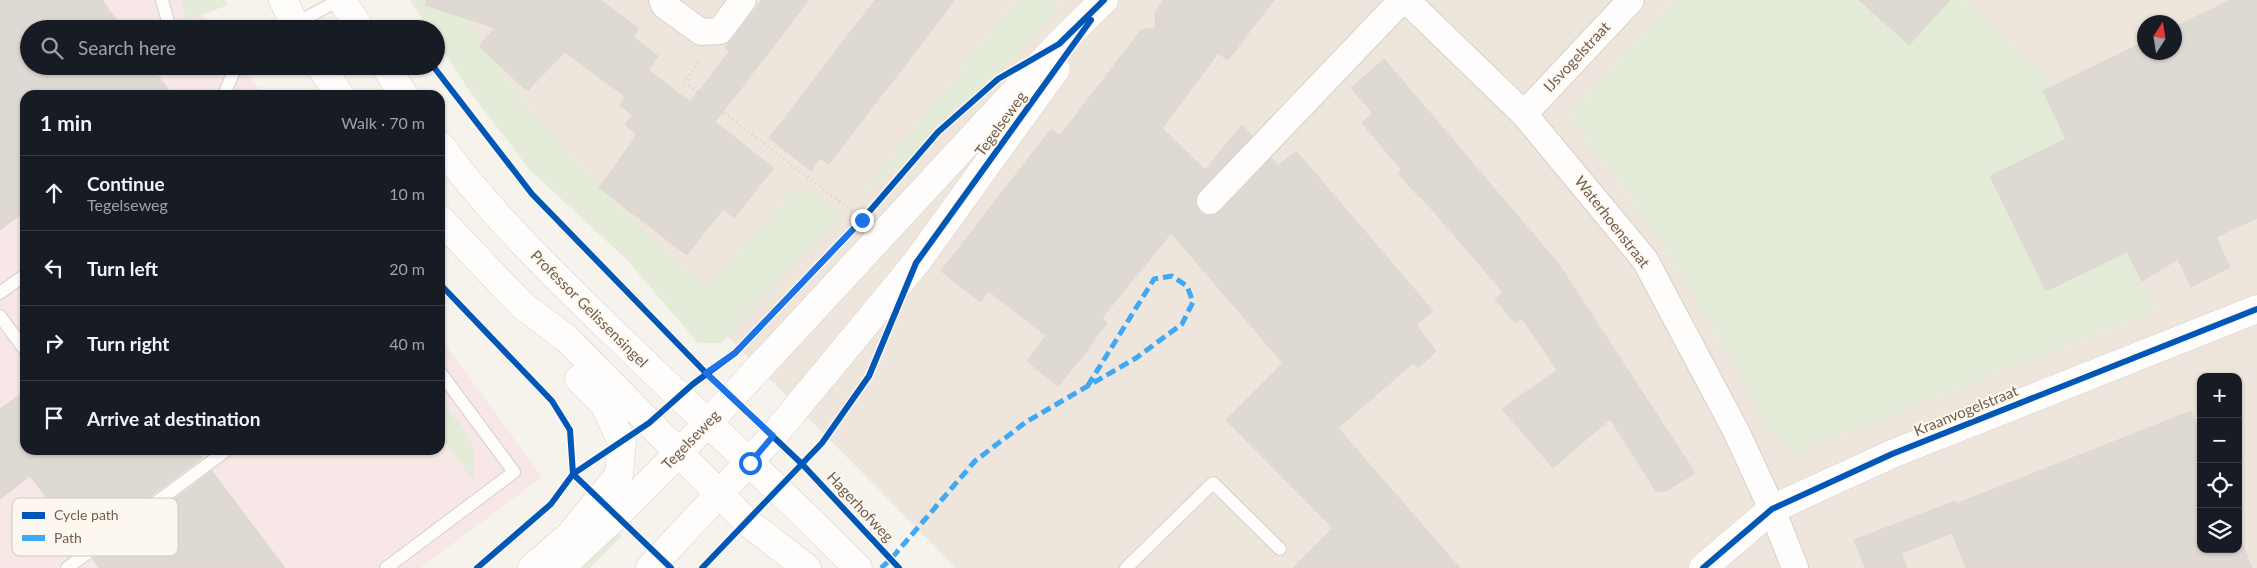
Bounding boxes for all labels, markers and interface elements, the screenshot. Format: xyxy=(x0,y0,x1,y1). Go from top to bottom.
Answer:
north arrow xyxy=(2137,15,2182,60)
street label: IJsvogelstraat xyxy=(1539,17,1614,95)
search box xyxy=(20,20,445,75)
icon: search xyxy=(38,34,66,62)
text: Search here xyxy=(78,36,176,59)
street label: Tegelseweg xyxy=(971,87,1030,159)
text: 1 min xyxy=(40,110,92,135)
text: Walk · 70 m xyxy=(341,113,425,132)
text: Continue xyxy=(87,172,165,195)
street label: Waterhoenstraat xyxy=(1571,172,1655,271)
icon: ahead xyxy=(40,179,68,207)
text: 10 m xyxy=(389,184,425,203)
text: Tegelseweg xyxy=(87,195,168,214)
route end xyxy=(851,209,874,232)
street label: Professor Gelissensingel xyxy=(527,246,652,371)
icon: left xyxy=(40,254,68,282)
text: Turn left xyxy=(87,257,158,280)
text: 20 m xyxy=(389,259,425,278)
icon: right xyxy=(40,329,68,357)
text: Turn right xyxy=(87,332,169,355)
text: 40 m xyxy=(389,334,425,353)
map controls xyxy=(2197,373,2242,553)
button: + xyxy=(2197,373,2242,418)
street label: Kraanvogelstraat xyxy=(1911,381,2021,439)
icon: arrive xyxy=(40,404,68,432)
street label: Tegelseweg xyxy=(657,406,723,473)
text: Arrive at destination xyxy=(87,407,260,430)
button: − xyxy=(2197,418,2242,463)
route start xyxy=(739,452,762,475)
button: locate xyxy=(2197,463,2242,508)
street label: Hagerhofweg xyxy=(824,468,898,545)
legend xyxy=(12,498,178,556)
text: Cycle path xyxy=(54,506,119,523)
button: layers xyxy=(2197,508,2242,553)
text: Path xyxy=(54,529,82,546)

